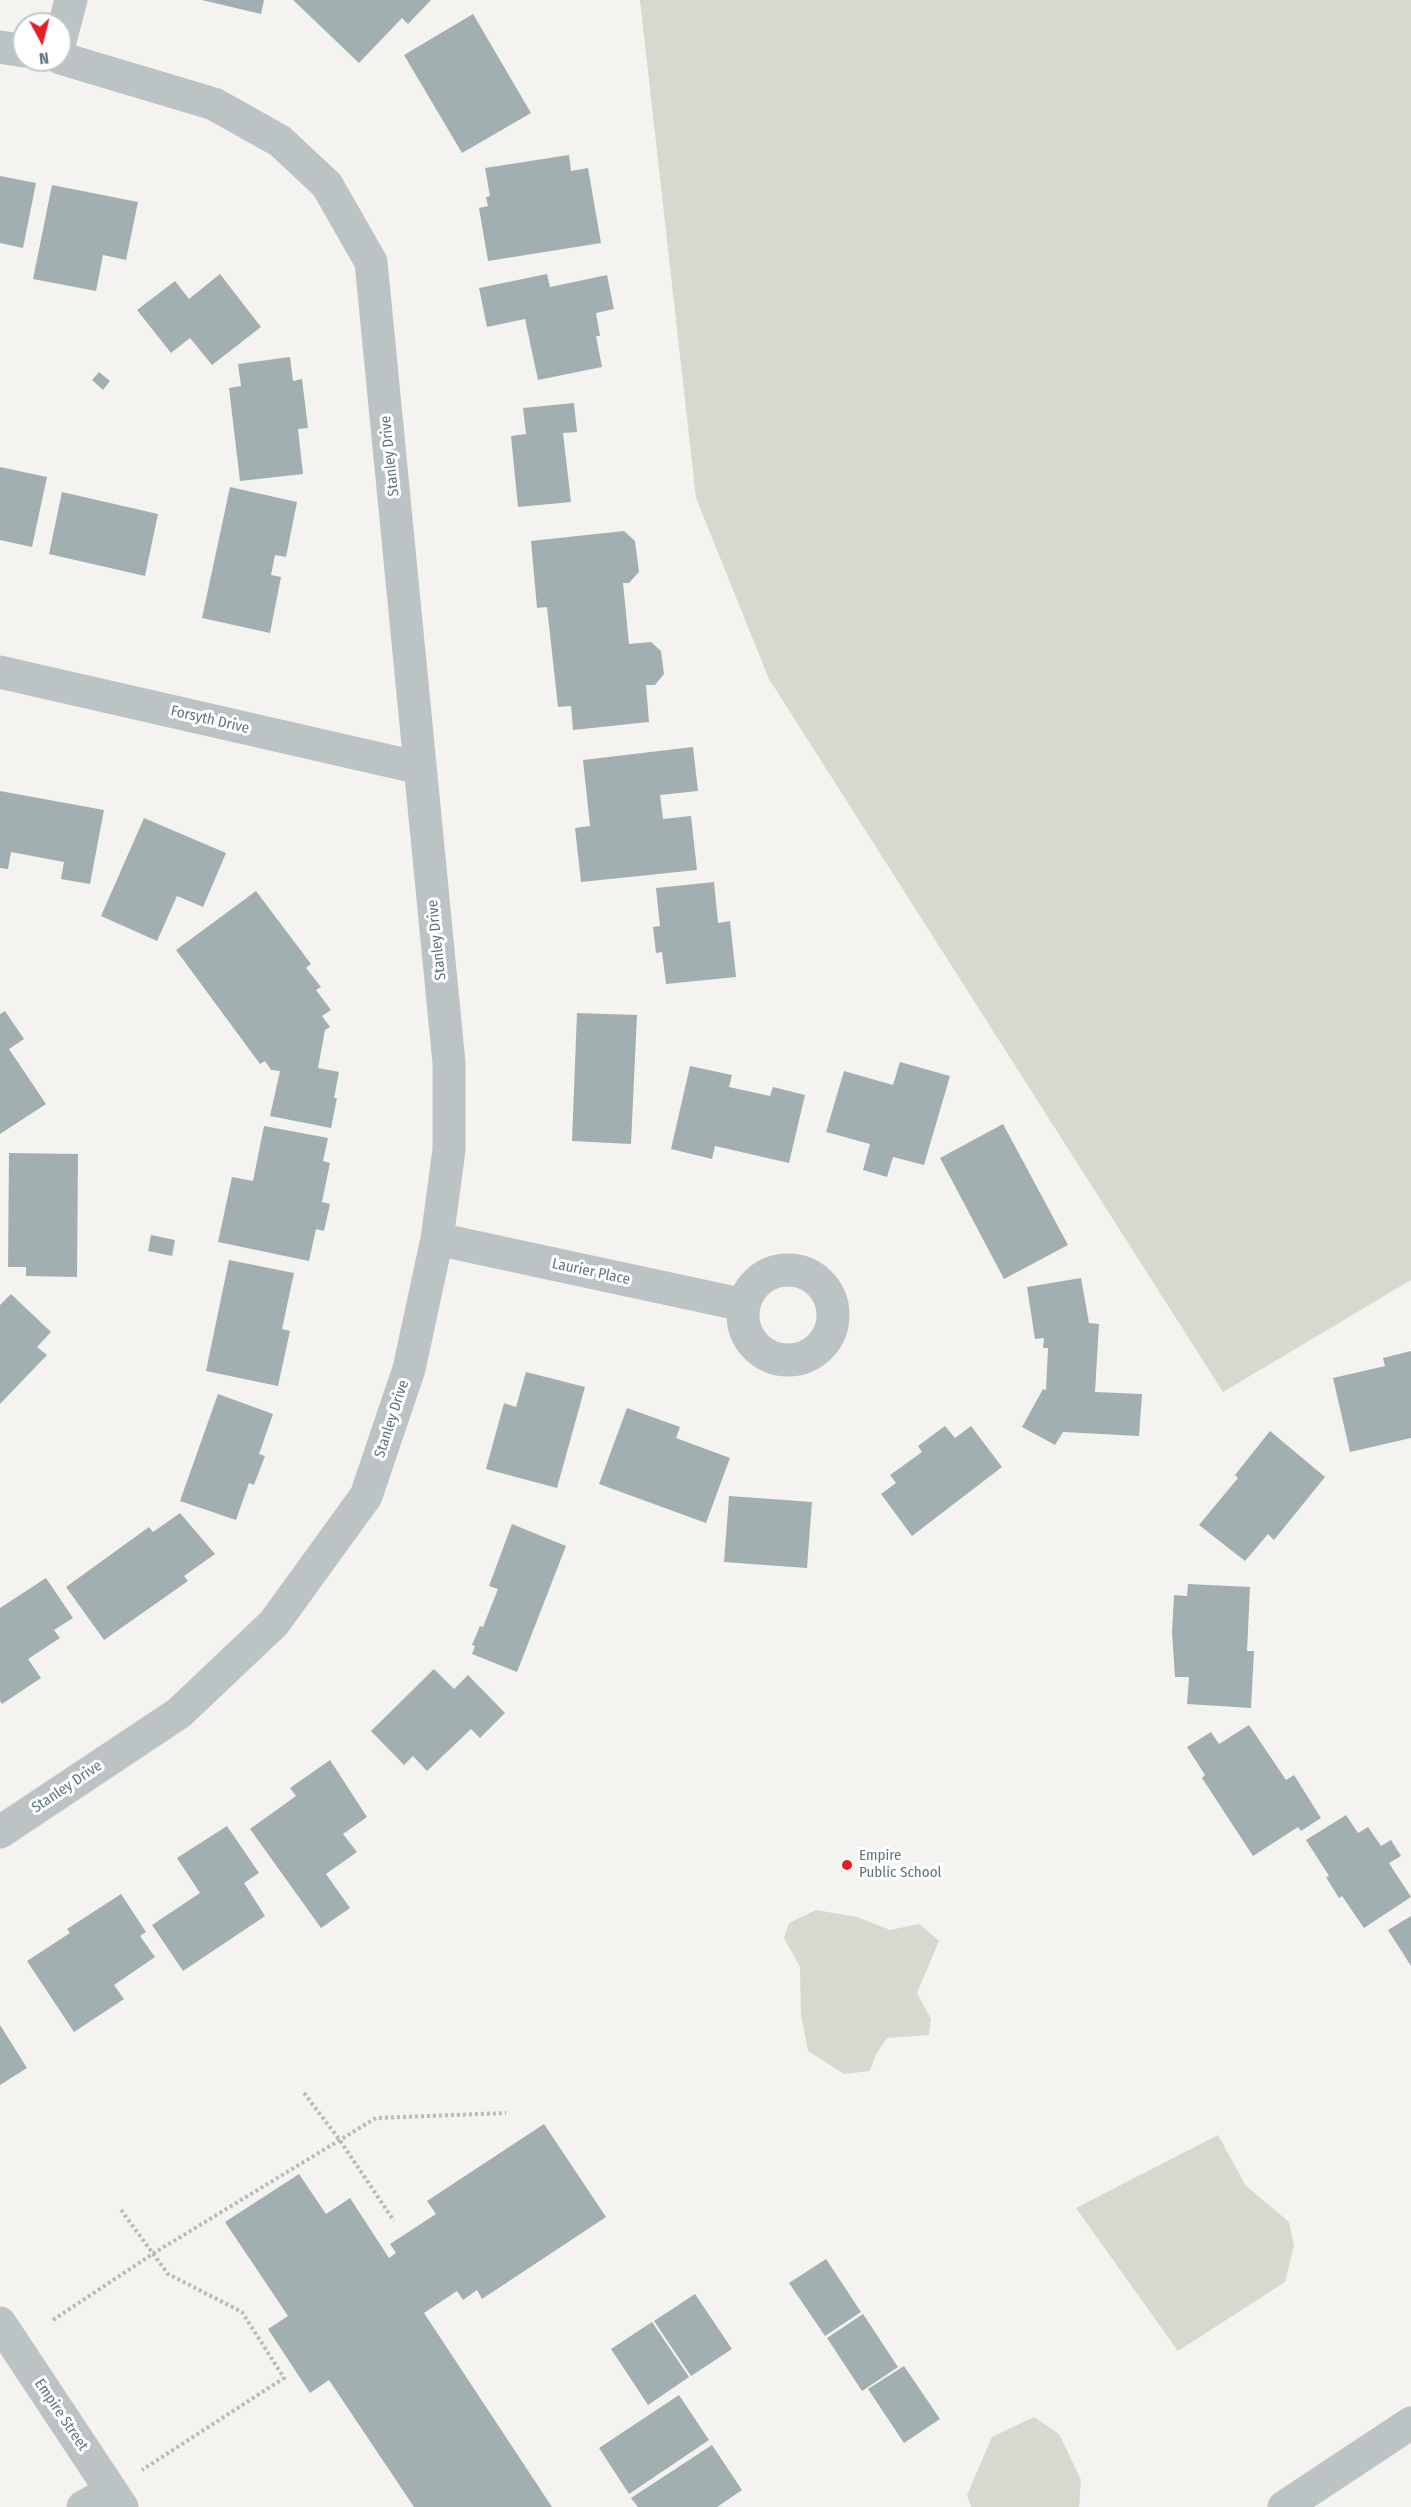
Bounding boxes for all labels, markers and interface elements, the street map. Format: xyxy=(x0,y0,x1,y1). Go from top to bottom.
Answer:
north arrow xyxy=(12,12,72,72)
text: N xyxy=(38,48,50,68)
street label: Stanley Drive xyxy=(377,415,403,497)
street label: Forsyth Drive xyxy=(169,702,251,738)
street label: Stanley Drive xyxy=(424,899,450,981)
street label: Laurier Place xyxy=(550,1255,632,1289)
street label: Stanley Drive xyxy=(371,1378,413,1460)
street label: Stanley Drive xyxy=(29,1757,105,1817)
place label: Empire Public School xyxy=(859,1847,941,1882)
marker: Empire Public School xyxy=(840,1858,854,1872)
street label: Empire Street xyxy=(30,2376,92,2454)

